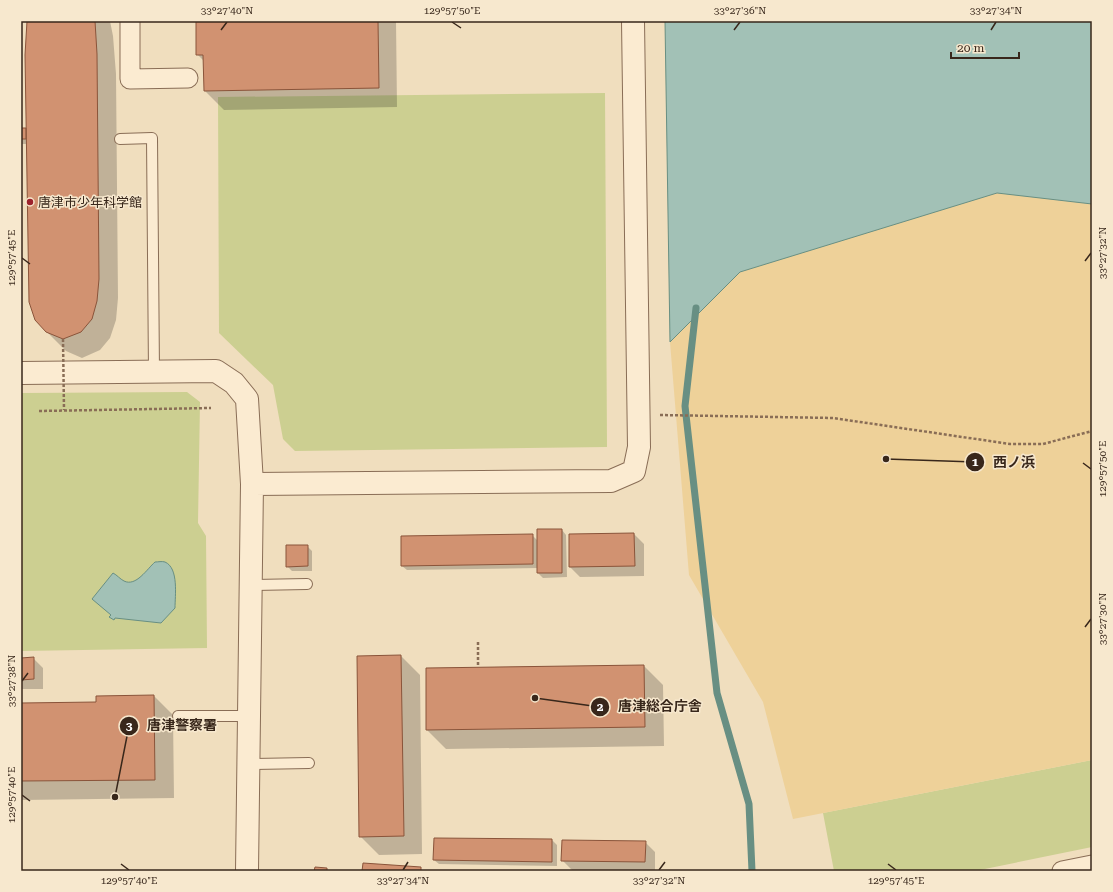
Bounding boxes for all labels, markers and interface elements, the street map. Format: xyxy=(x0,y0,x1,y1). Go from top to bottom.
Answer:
text: 33°27'40"N xyxy=(201,5,253,16)
text: 129°57'50"E xyxy=(424,5,480,16)
text: 33°27'36"N xyxy=(714,5,766,16)
text: 33°27'34"N xyxy=(970,5,1022,16)
scale bar xyxy=(951,34,1019,60)
text: 20 m xyxy=(957,41,984,55)
place label: 唐津市少年科学館 xyxy=(38,195,142,210)
marker: 唐津市少年科学館 xyxy=(25,197,35,207)
text: 33°27'32"N xyxy=(1097,227,1108,279)
text: 129°57'45"E xyxy=(6,230,17,286)
text: 129°57'50"E xyxy=(1097,441,1108,497)
callout: 西ノ浜 xyxy=(965,449,1043,475)
text: 西ノ浜 xyxy=(993,454,1035,470)
text: 1 xyxy=(972,455,979,469)
text: 33°27'30"N xyxy=(1097,593,1108,645)
text: 33°27'38"N xyxy=(6,655,17,707)
callout: 唐津総合庁舎 xyxy=(590,694,710,720)
text: 唐津総合庁舎 xyxy=(618,698,702,714)
text: 2 xyxy=(597,700,604,714)
callout: 唐津警察署 xyxy=(119,713,225,739)
text: 唐津警察署 xyxy=(147,717,217,733)
text: 3 xyxy=(126,719,133,733)
text: 129°57'40"E xyxy=(6,767,17,823)
text: 129°57'40"E xyxy=(101,875,157,886)
text: 33°27'34"N xyxy=(377,875,429,886)
text: 33°27'32"N xyxy=(633,875,685,886)
text: 129°57'45"E xyxy=(868,875,924,886)

